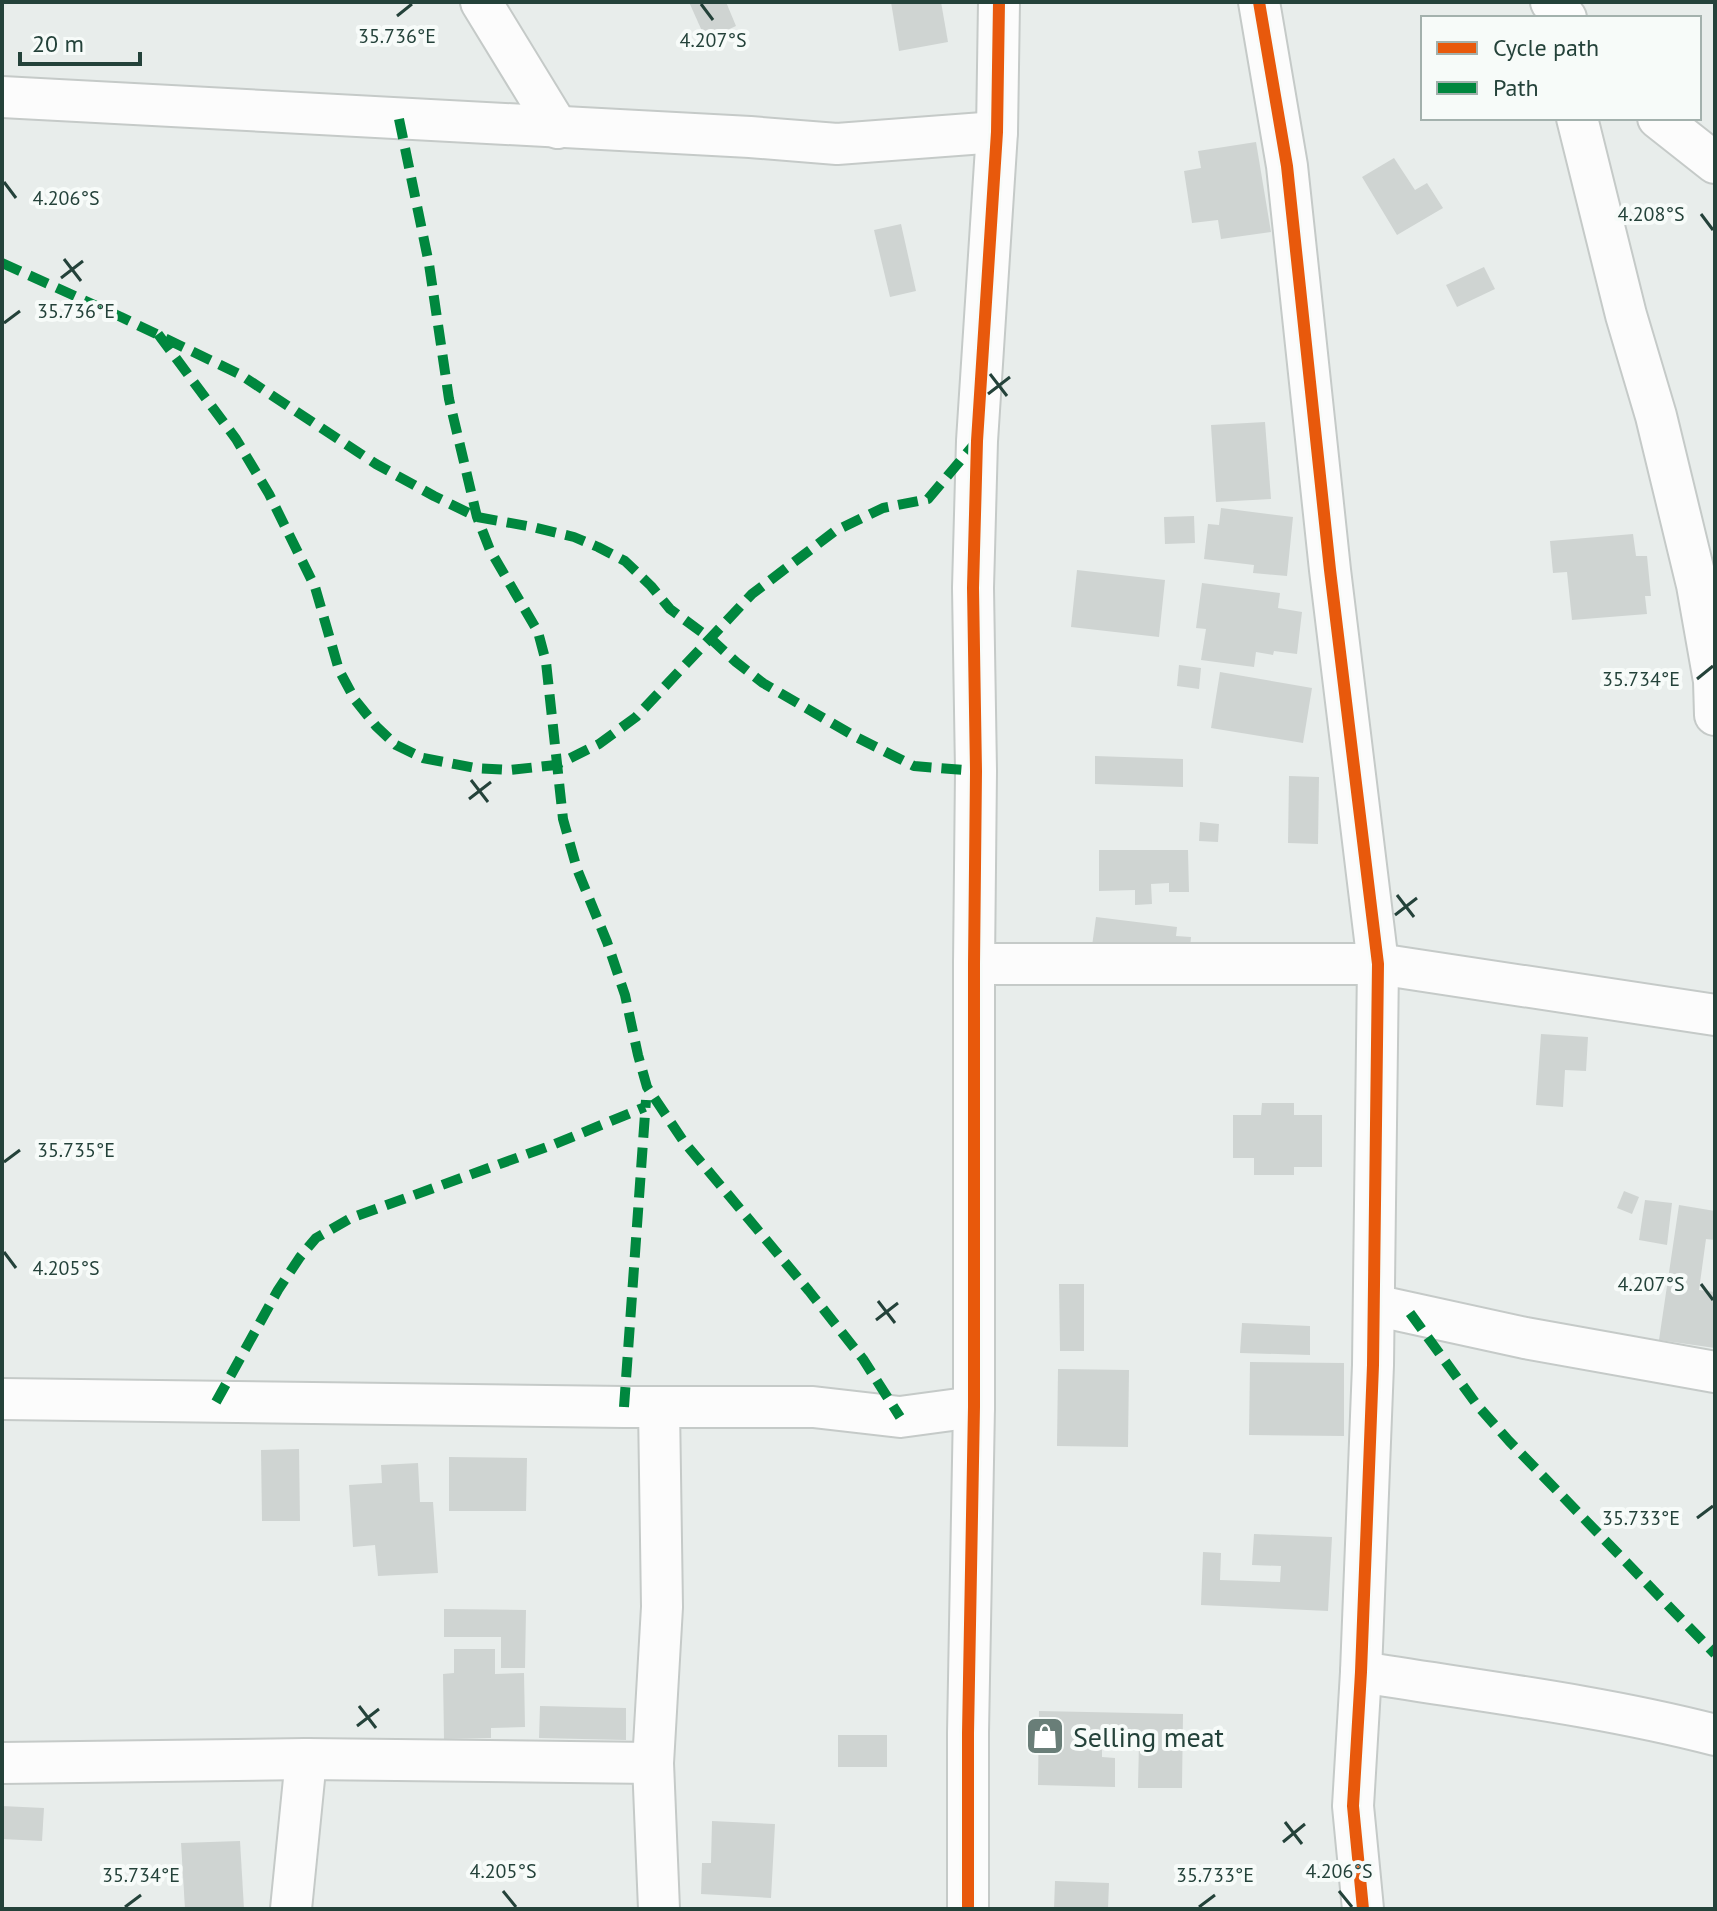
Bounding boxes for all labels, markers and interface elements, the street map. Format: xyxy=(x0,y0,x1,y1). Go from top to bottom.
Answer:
scale bar xyxy=(20,16,140,66)
legend xyxy=(1421,16,1701,120)
text: 35.736°E xyxy=(358,23,436,49)
text: 4.207°S xyxy=(680,27,747,53)
text: 20 m xyxy=(32,28,84,59)
text: Cycle path xyxy=(1493,32,1599,63)
text: Path xyxy=(1493,72,1539,103)
text: 4.206°S xyxy=(33,185,100,211)
text: 4.208°S xyxy=(1618,201,1685,227)
text: 35.736°E xyxy=(37,298,115,324)
text: 35.734°E xyxy=(1602,666,1680,692)
text: 35.735°E xyxy=(37,1137,115,1163)
text: 4.205°S xyxy=(33,1255,100,1281)
text: 4.207°S xyxy=(1618,1271,1685,1297)
text: 35.733°E xyxy=(1602,1505,1680,1531)
shop icon: Selling meat xyxy=(1024,1715,1066,1757)
place label: Selling meat xyxy=(1073,1718,1225,1755)
text: 4.205°S xyxy=(470,1858,537,1884)
text: 4.206°S xyxy=(1306,1858,1373,1884)
text: 35.734°E xyxy=(102,1862,180,1888)
text: 35.733°E xyxy=(1176,1862,1254,1888)

